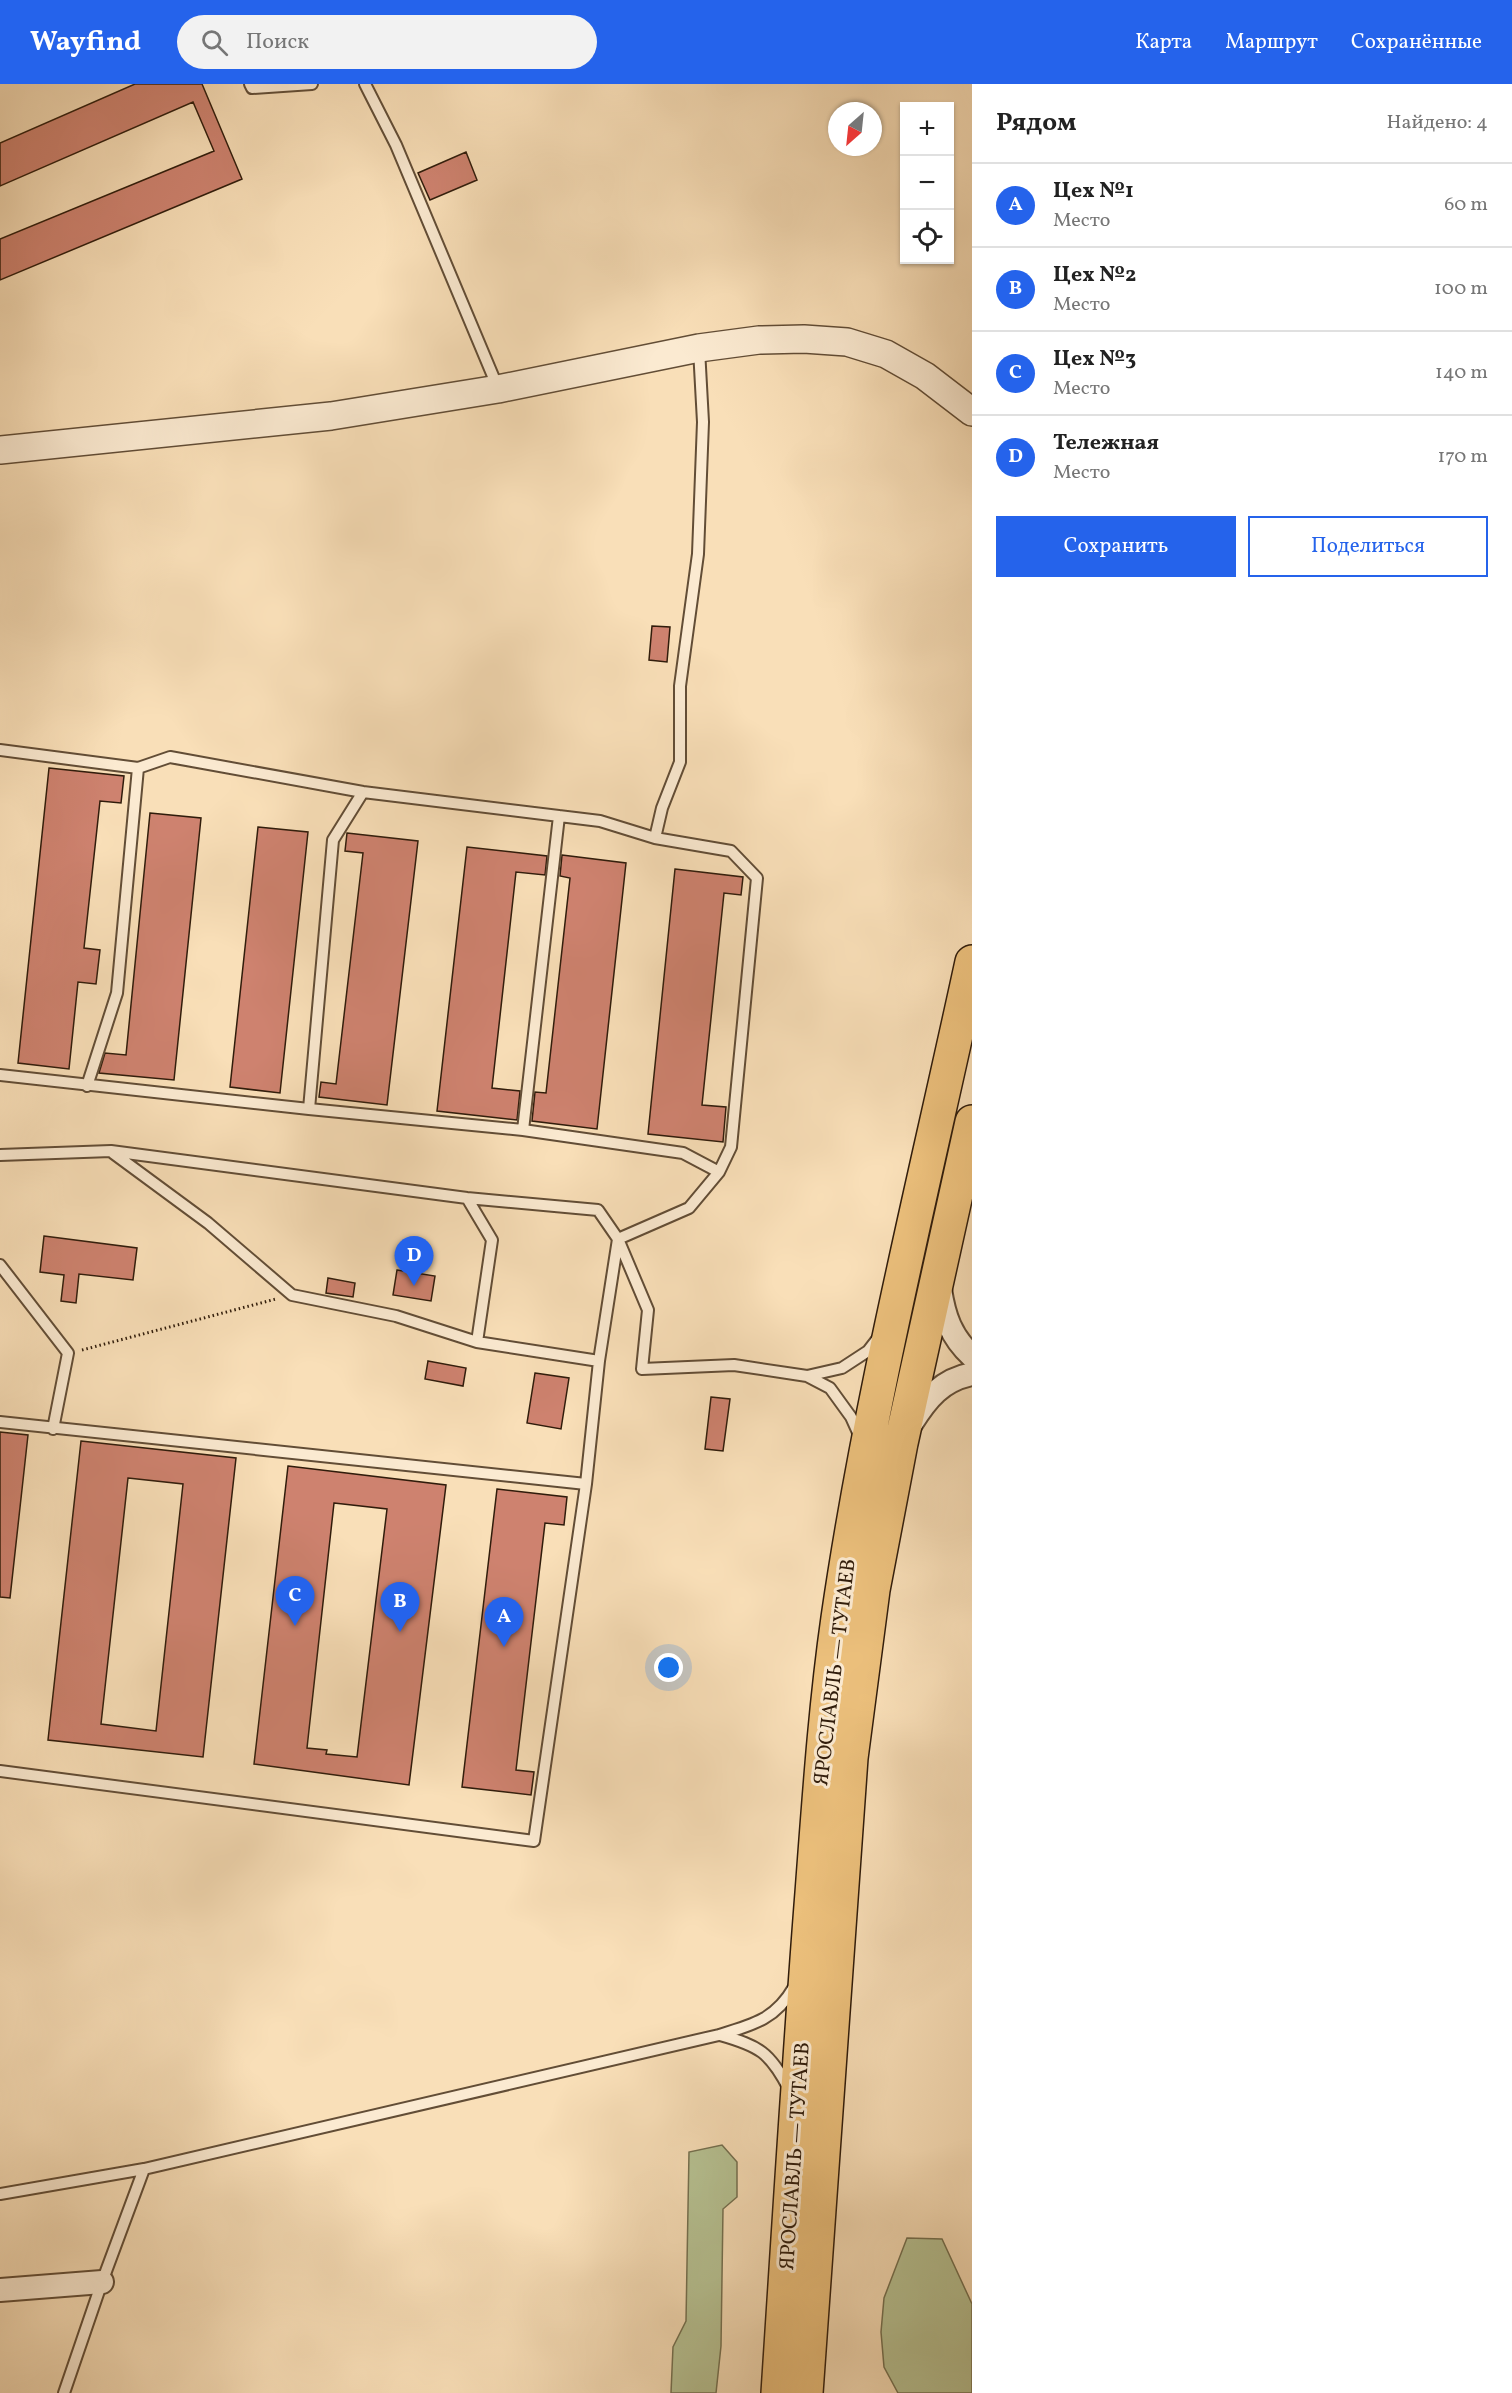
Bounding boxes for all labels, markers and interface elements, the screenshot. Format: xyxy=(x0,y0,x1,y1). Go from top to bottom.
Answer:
search box xyxy=(177,15,597,69)
text: Wayfind xyxy=(30,23,141,62)
icon: search xyxy=(198,26,231,59)
text: Поиск xyxy=(246,27,309,58)
text: Карта xyxy=(1135,28,1192,57)
text: Маршрут xyxy=(1225,28,1318,57)
text: Сохранённые xyxy=(1351,28,1482,57)
north arrow xyxy=(828,102,882,156)
map controls xyxy=(900,102,954,264)
button: + xyxy=(900,102,954,156)
text: Рядом xyxy=(996,105,1076,141)
text: Найдено: 4 xyxy=(1387,109,1488,137)
button: − xyxy=(900,156,954,210)
text: Цех №1 xyxy=(1053,176,1134,207)
text: A xyxy=(1008,191,1023,219)
text: 60 m xyxy=(1444,191,1488,219)
text: Место xyxy=(1053,207,1110,235)
button: locate xyxy=(900,210,954,264)
text: Цех №2 xyxy=(1053,260,1136,291)
text: B xyxy=(1009,275,1022,303)
text: 100 m xyxy=(1434,275,1488,303)
text: Место xyxy=(1053,291,1110,319)
text: Цех №3 xyxy=(1053,344,1136,375)
text: C xyxy=(1009,359,1022,387)
text: 140 m xyxy=(1435,359,1488,387)
text: Место xyxy=(1053,375,1110,403)
text: Тележная xyxy=(1053,428,1159,459)
text: D xyxy=(1008,443,1023,471)
text: 170 m xyxy=(1438,443,1488,471)
text: Место xyxy=(1053,459,1110,487)
button: Сохранить xyxy=(996,516,1236,577)
button: Поделиться xyxy=(1248,516,1488,577)
pin: D xyxy=(394,1236,434,1286)
street label: ЯРОСЛАВЛЬ — ТУТАЕВ xyxy=(807,1557,864,1787)
pin: C xyxy=(276,1576,314,1626)
pin: B xyxy=(380,1582,420,1632)
pin: A xyxy=(484,1598,524,1647)
your location xyxy=(654,1653,683,1682)
street label: ЯРОСЛАВЛЬ — ТУТАЕВ xyxy=(773,2041,818,2271)

